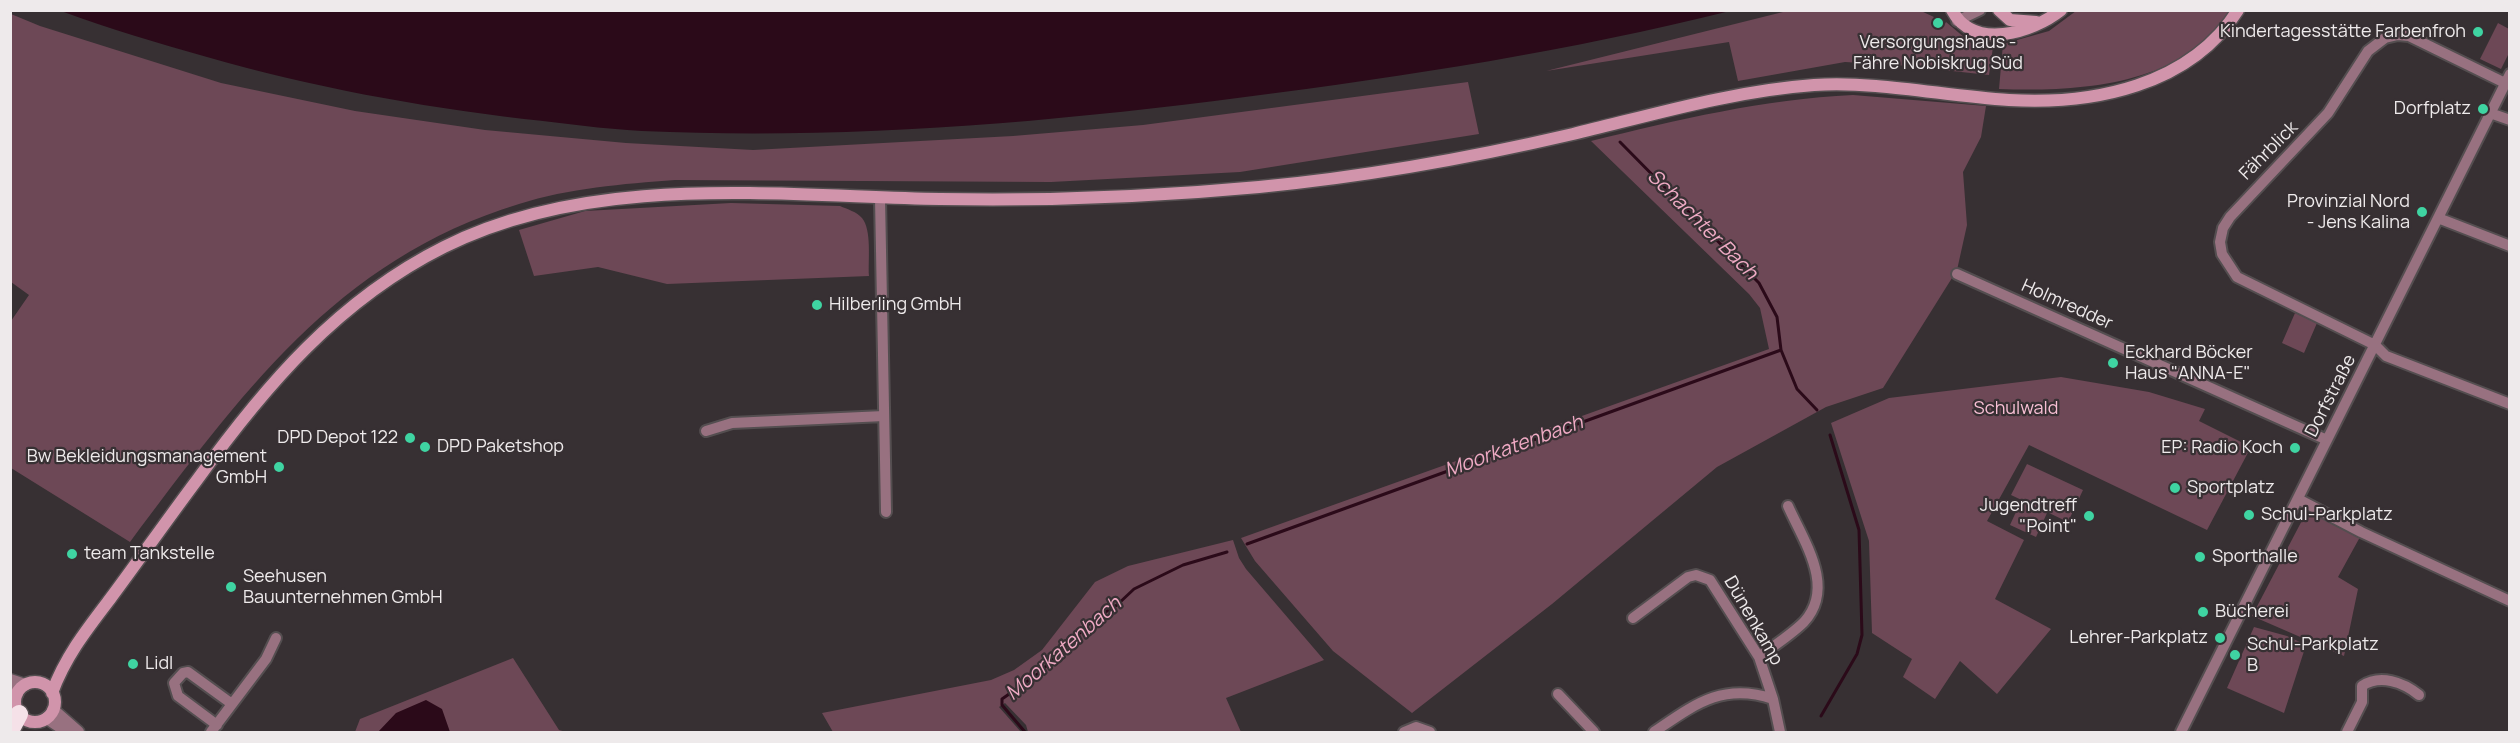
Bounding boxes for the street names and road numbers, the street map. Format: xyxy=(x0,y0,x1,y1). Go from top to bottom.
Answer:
street label: Fährblick xyxy=(2235,117,2303,185)
street label: Holmredder xyxy=(2018,275,2116,335)
street label: Dorfstraße xyxy=(2301,351,2361,441)
street label: Dünenkamp xyxy=(1719,573,1787,669)

